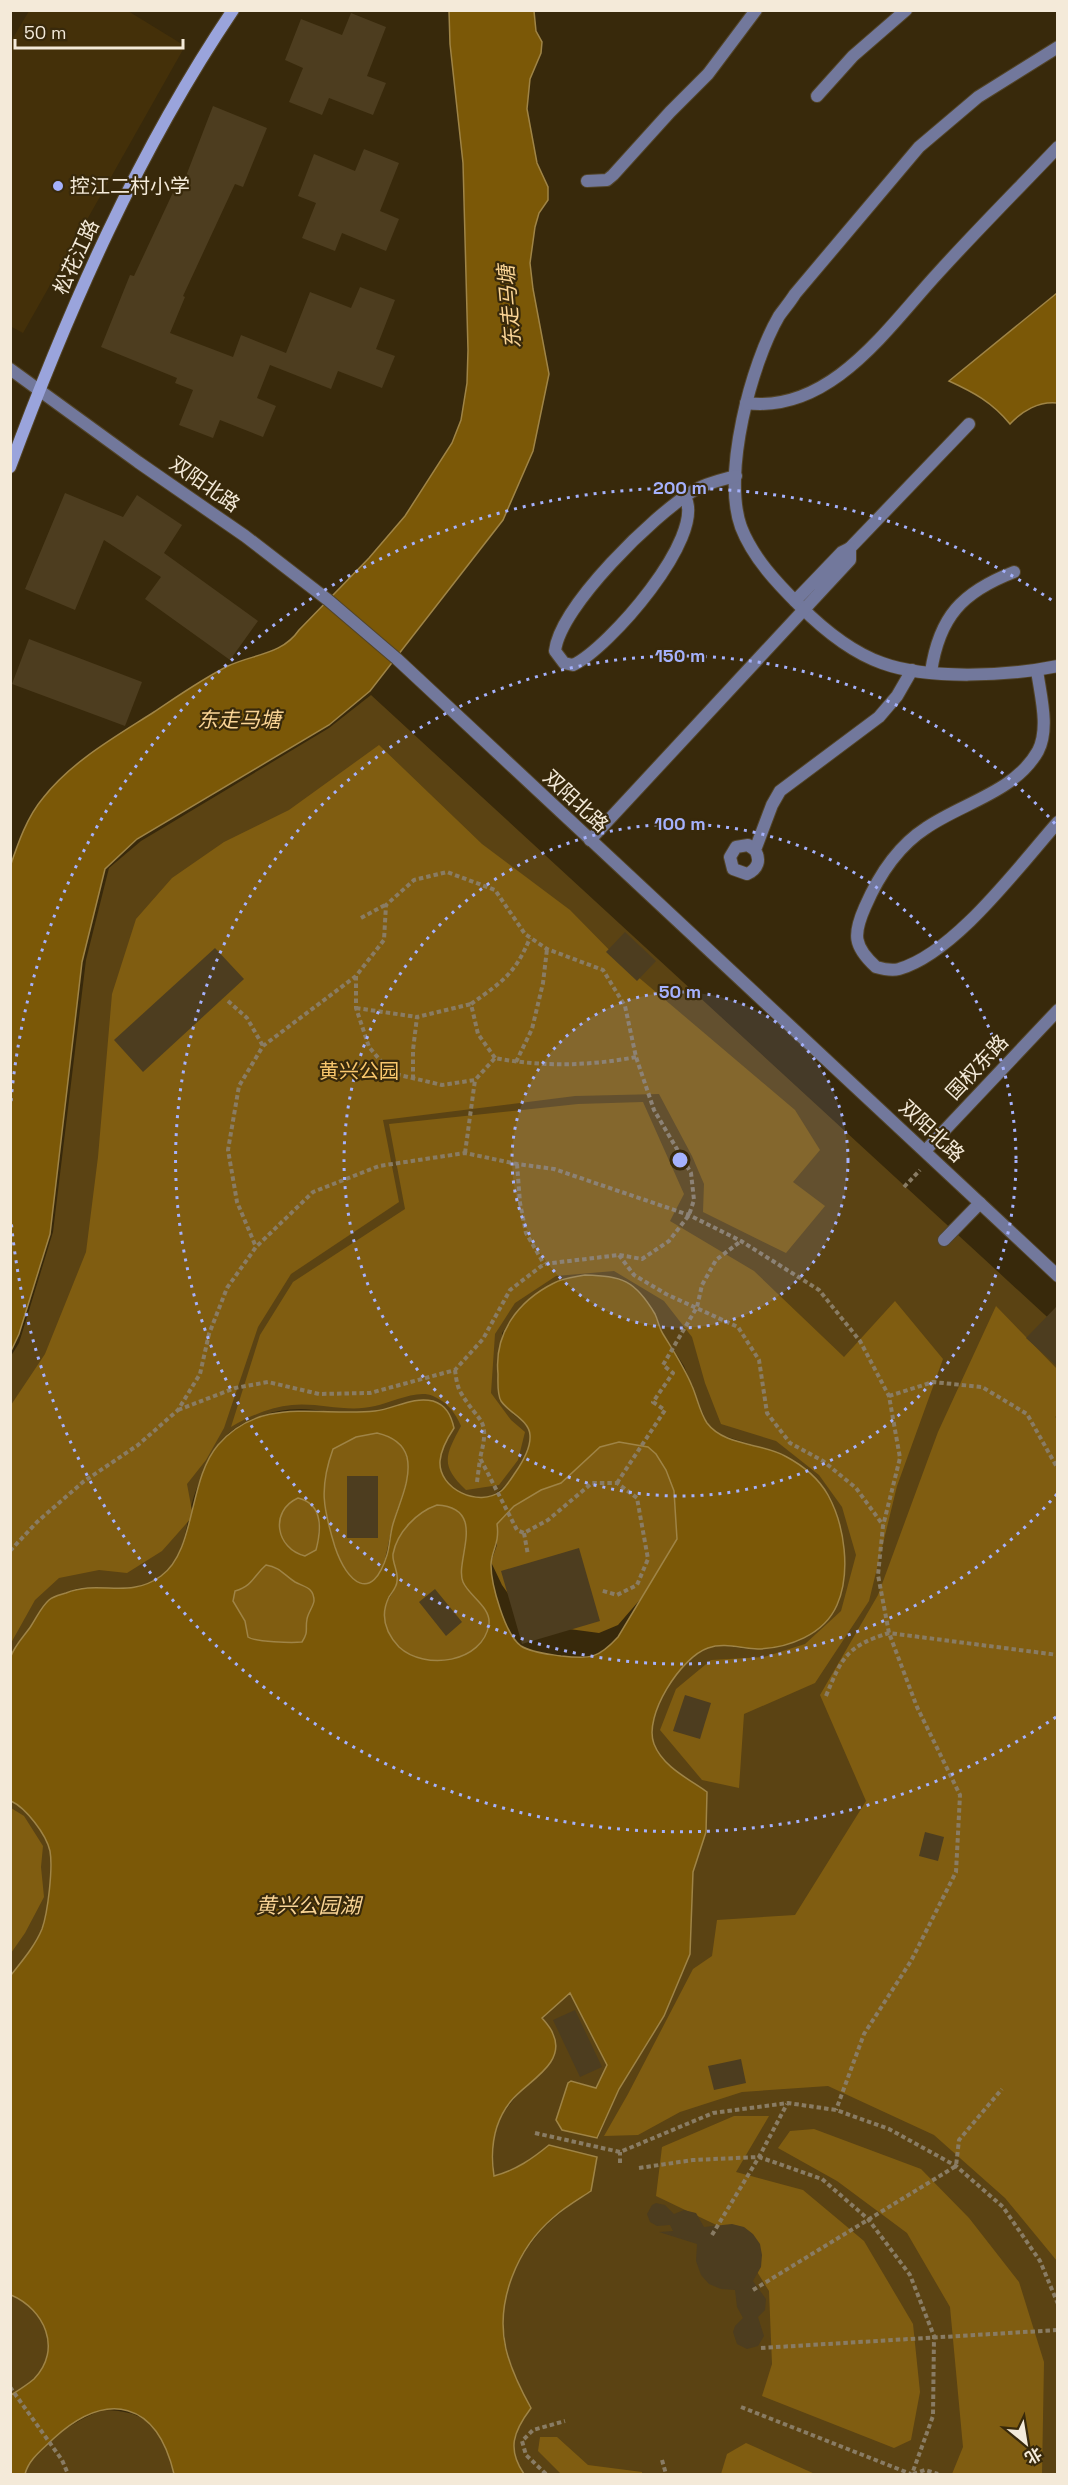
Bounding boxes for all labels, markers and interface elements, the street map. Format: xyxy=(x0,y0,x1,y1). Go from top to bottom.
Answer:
scale bar xyxy=(15,12,183,50)
text: 50 m xyxy=(24,21,66,44)
place label: 控江二村小学 xyxy=(70,173,190,199)
marker: 控江二村小学 xyxy=(51,179,65,193)
street label: 松花江路 xyxy=(47,215,105,299)
water label: 东走马塘 xyxy=(492,261,526,350)
street label: 双阳北路 xyxy=(165,450,245,518)
text: 200 m xyxy=(653,476,707,499)
text: 150 m xyxy=(655,644,705,667)
water label: 东走马塘 xyxy=(197,706,284,733)
street label: 双阳北路 xyxy=(538,764,614,838)
text: 100 m xyxy=(654,812,706,835)
text: 50 m xyxy=(659,980,701,1003)
street label: 国权东路 xyxy=(940,1029,1014,1105)
park label: 黄兴公园 xyxy=(319,1058,399,1084)
street label: 双阳北路 xyxy=(894,1094,970,1168)
centre of rings xyxy=(670,1150,690,1170)
water label: 黄兴公园湖 xyxy=(256,1892,363,1919)
north arrow xyxy=(996,2413,1056,2473)
text: 北 xyxy=(1021,2442,1045,2469)

